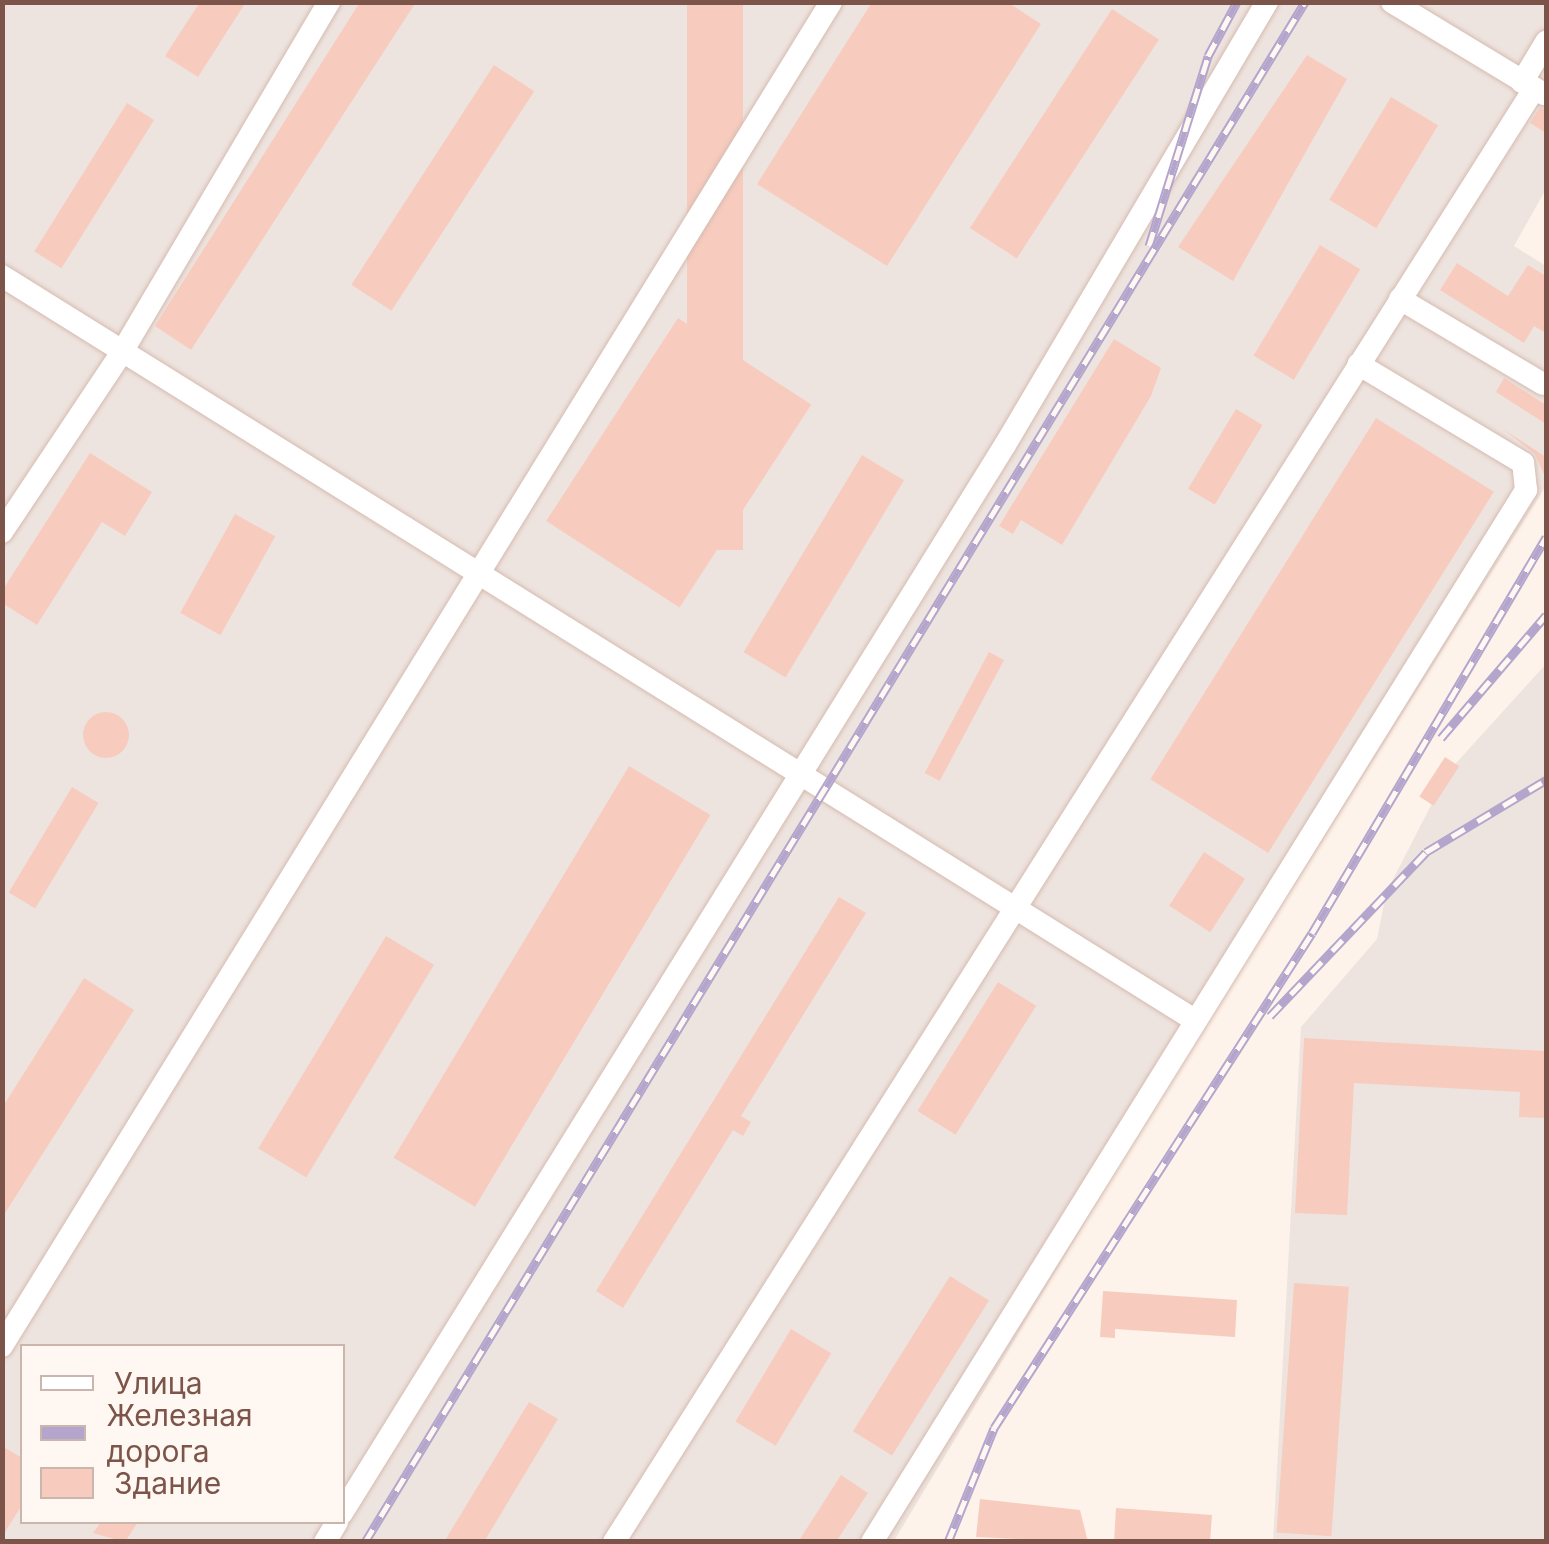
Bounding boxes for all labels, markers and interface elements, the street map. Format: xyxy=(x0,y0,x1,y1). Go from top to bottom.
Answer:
legend xyxy=(20,1344,345,1524)
text: Улица xyxy=(114,1365,203,1401)
text: Железная дорога xyxy=(106,1397,253,1469)
text: Здание xyxy=(114,1465,221,1501)

